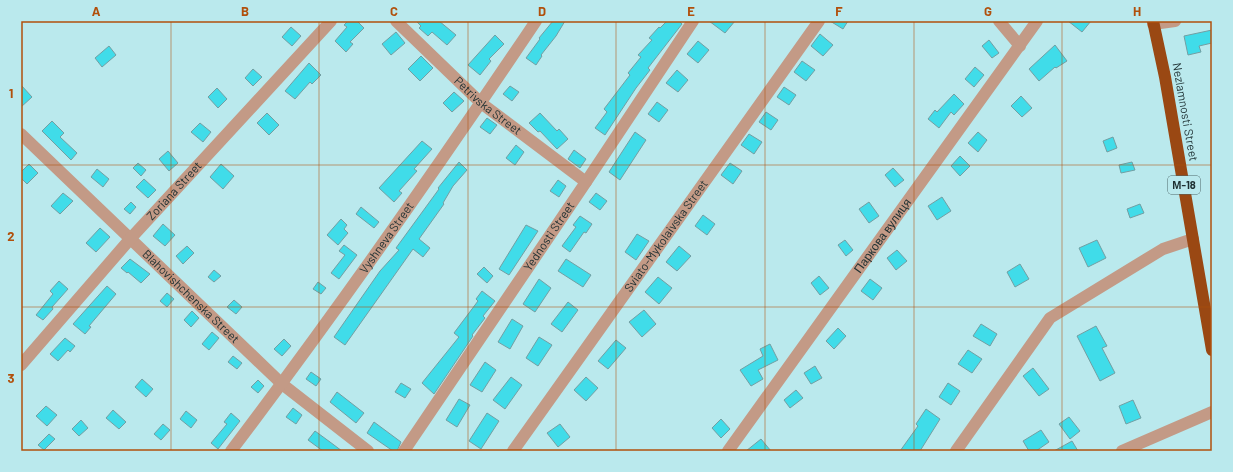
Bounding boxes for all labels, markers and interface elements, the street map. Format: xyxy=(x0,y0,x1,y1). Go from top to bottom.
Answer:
text: A xyxy=(92,3,101,19)
text: B xyxy=(241,3,249,19)
text: C xyxy=(390,3,398,19)
text: D xyxy=(538,3,546,19)
text: E xyxy=(687,3,695,19)
text: F xyxy=(835,3,843,19)
text: G xyxy=(984,3,992,19)
text: H xyxy=(1133,3,1141,19)
street label: Nezlamnosti Street xyxy=(1170,61,1202,162)
street label: Petrivska Street xyxy=(452,73,525,137)
text: 1 xyxy=(9,85,13,101)
street label: Zoriana Street xyxy=(143,158,204,222)
road number: М-18 xyxy=(1168,176,1200,194)
street label: Sviato-Mykolaivska Street xyxy=(621,177,710,294)
street label: Паркова вулиця xyxy=(850,195,913,275)
street label: Vyshneva Street xyxy=(356,199,416,276)
street label: Yednosti Street xyxy=(520,199,577,273)
text: 2 xyxy=(7,228,15,244)
street label: Blahovishchenska Street xyxy=(140,246,243,345)
text: 3 xyxy=(7,370,15,386)

